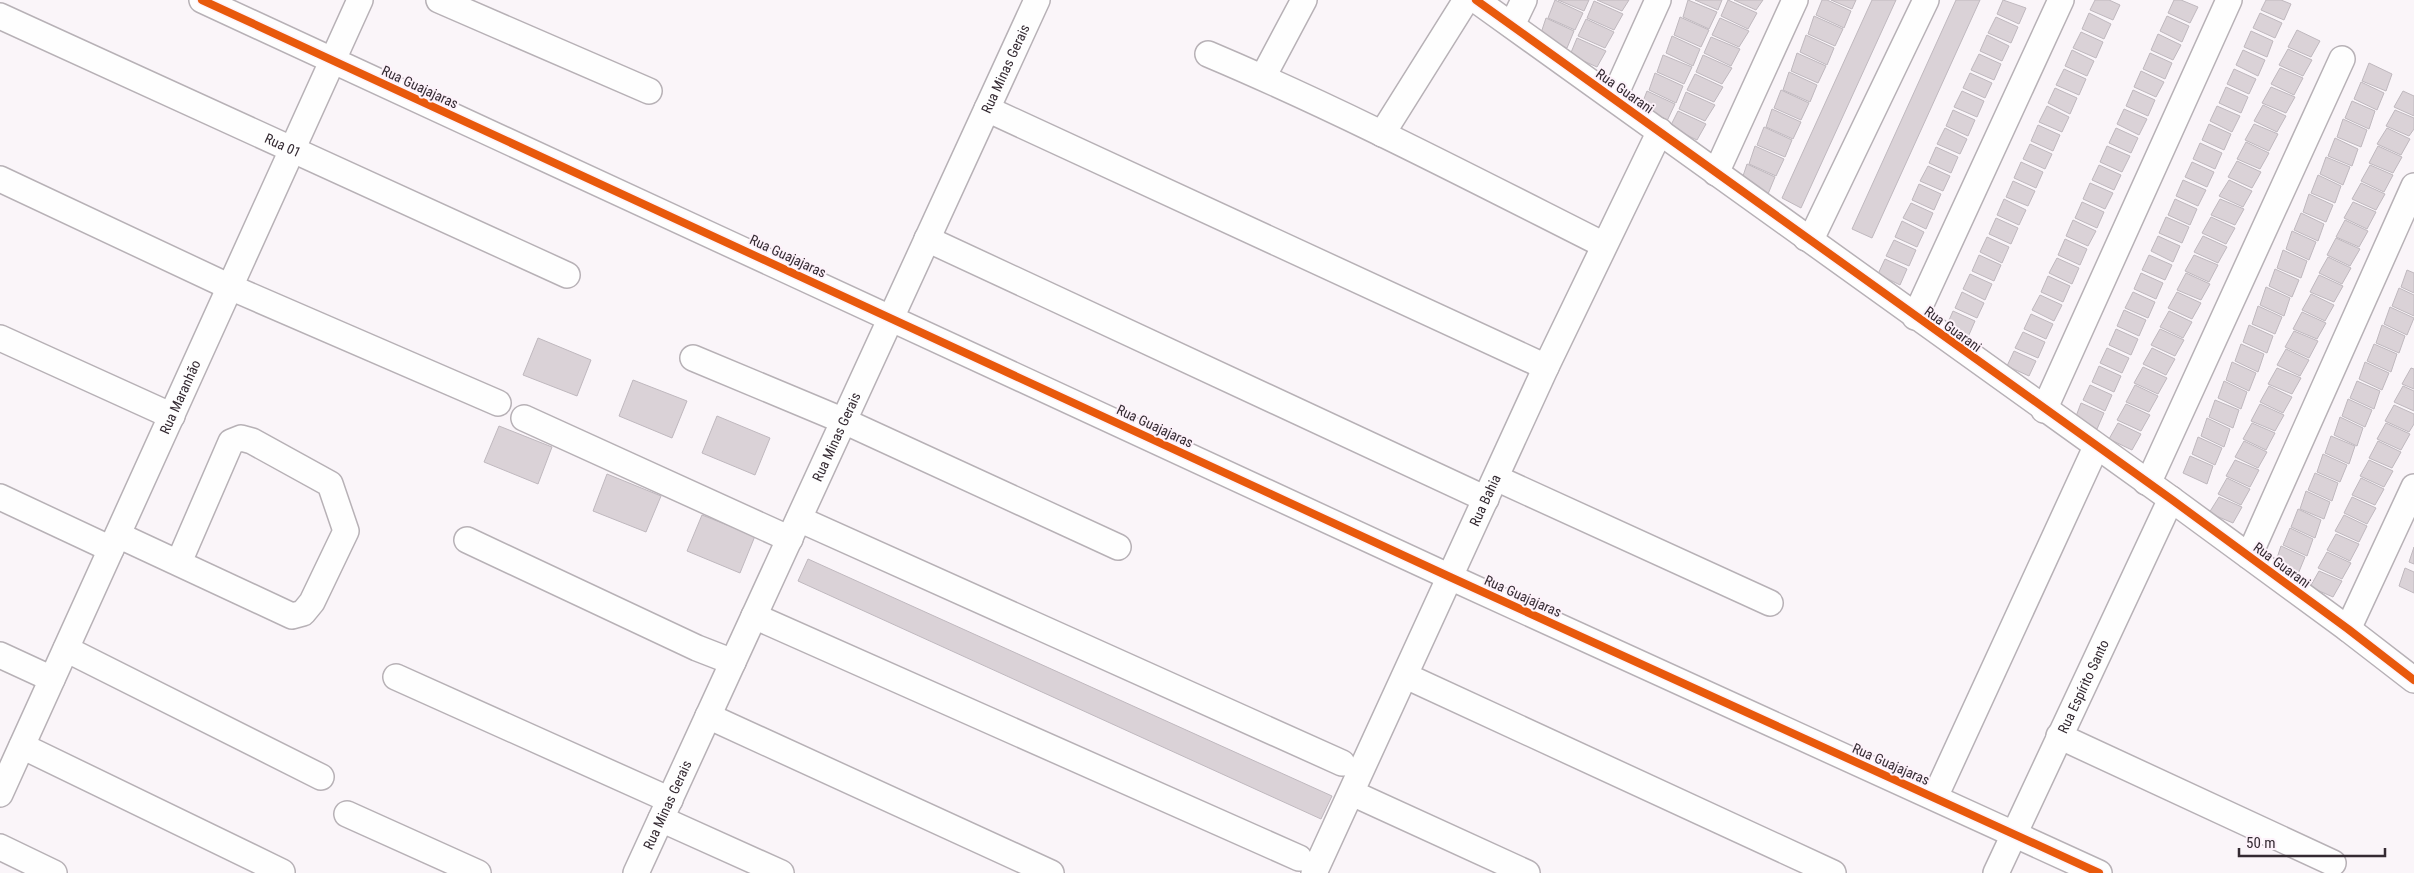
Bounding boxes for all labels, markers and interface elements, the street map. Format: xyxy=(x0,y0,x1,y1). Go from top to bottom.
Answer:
street label: Rua Minas Gerais xyxy=(978,22,1033,116)
street label: Rua Guajajaras xyxy=(379,62,461,112)
street label: Rua Guarani xyxy=(1593,65,1657,117)
street label: Rua 01 xyxy=(262,130,303,160)
street label: Rua Guajajaras xyxy=(747,231,829,281)
street label: Rua Guarani xyxy=(1921,303,1985,355)
street label: Rua Maranhão xyxy=(156,357,204,436)
street label: Rua Minas Gerais xyxy=(809,390,864,484)
street label: Rua Guajajaras xyxy=(1114,401,1196,451)
street label: Rua Bahia xyxy=(1466,472,1504,529)
street label: Rua Guarani xyxy=(2250,539,2314,591)
street label: Rua Guajajaras xyxy=(1482,572,1564,620)
street label: Rua Espírito Santo xyxy=(2055,637,2112,736)
street label: Rua Guajajaras xyxy=(1850,740,1932,788)
street label: Rua Minas Gerais xyxy=(640,758,695,852)
scale bar xyxy=(2239,826,2385,858)
text: 50 m xyxy=(2246,834,2276,852)

